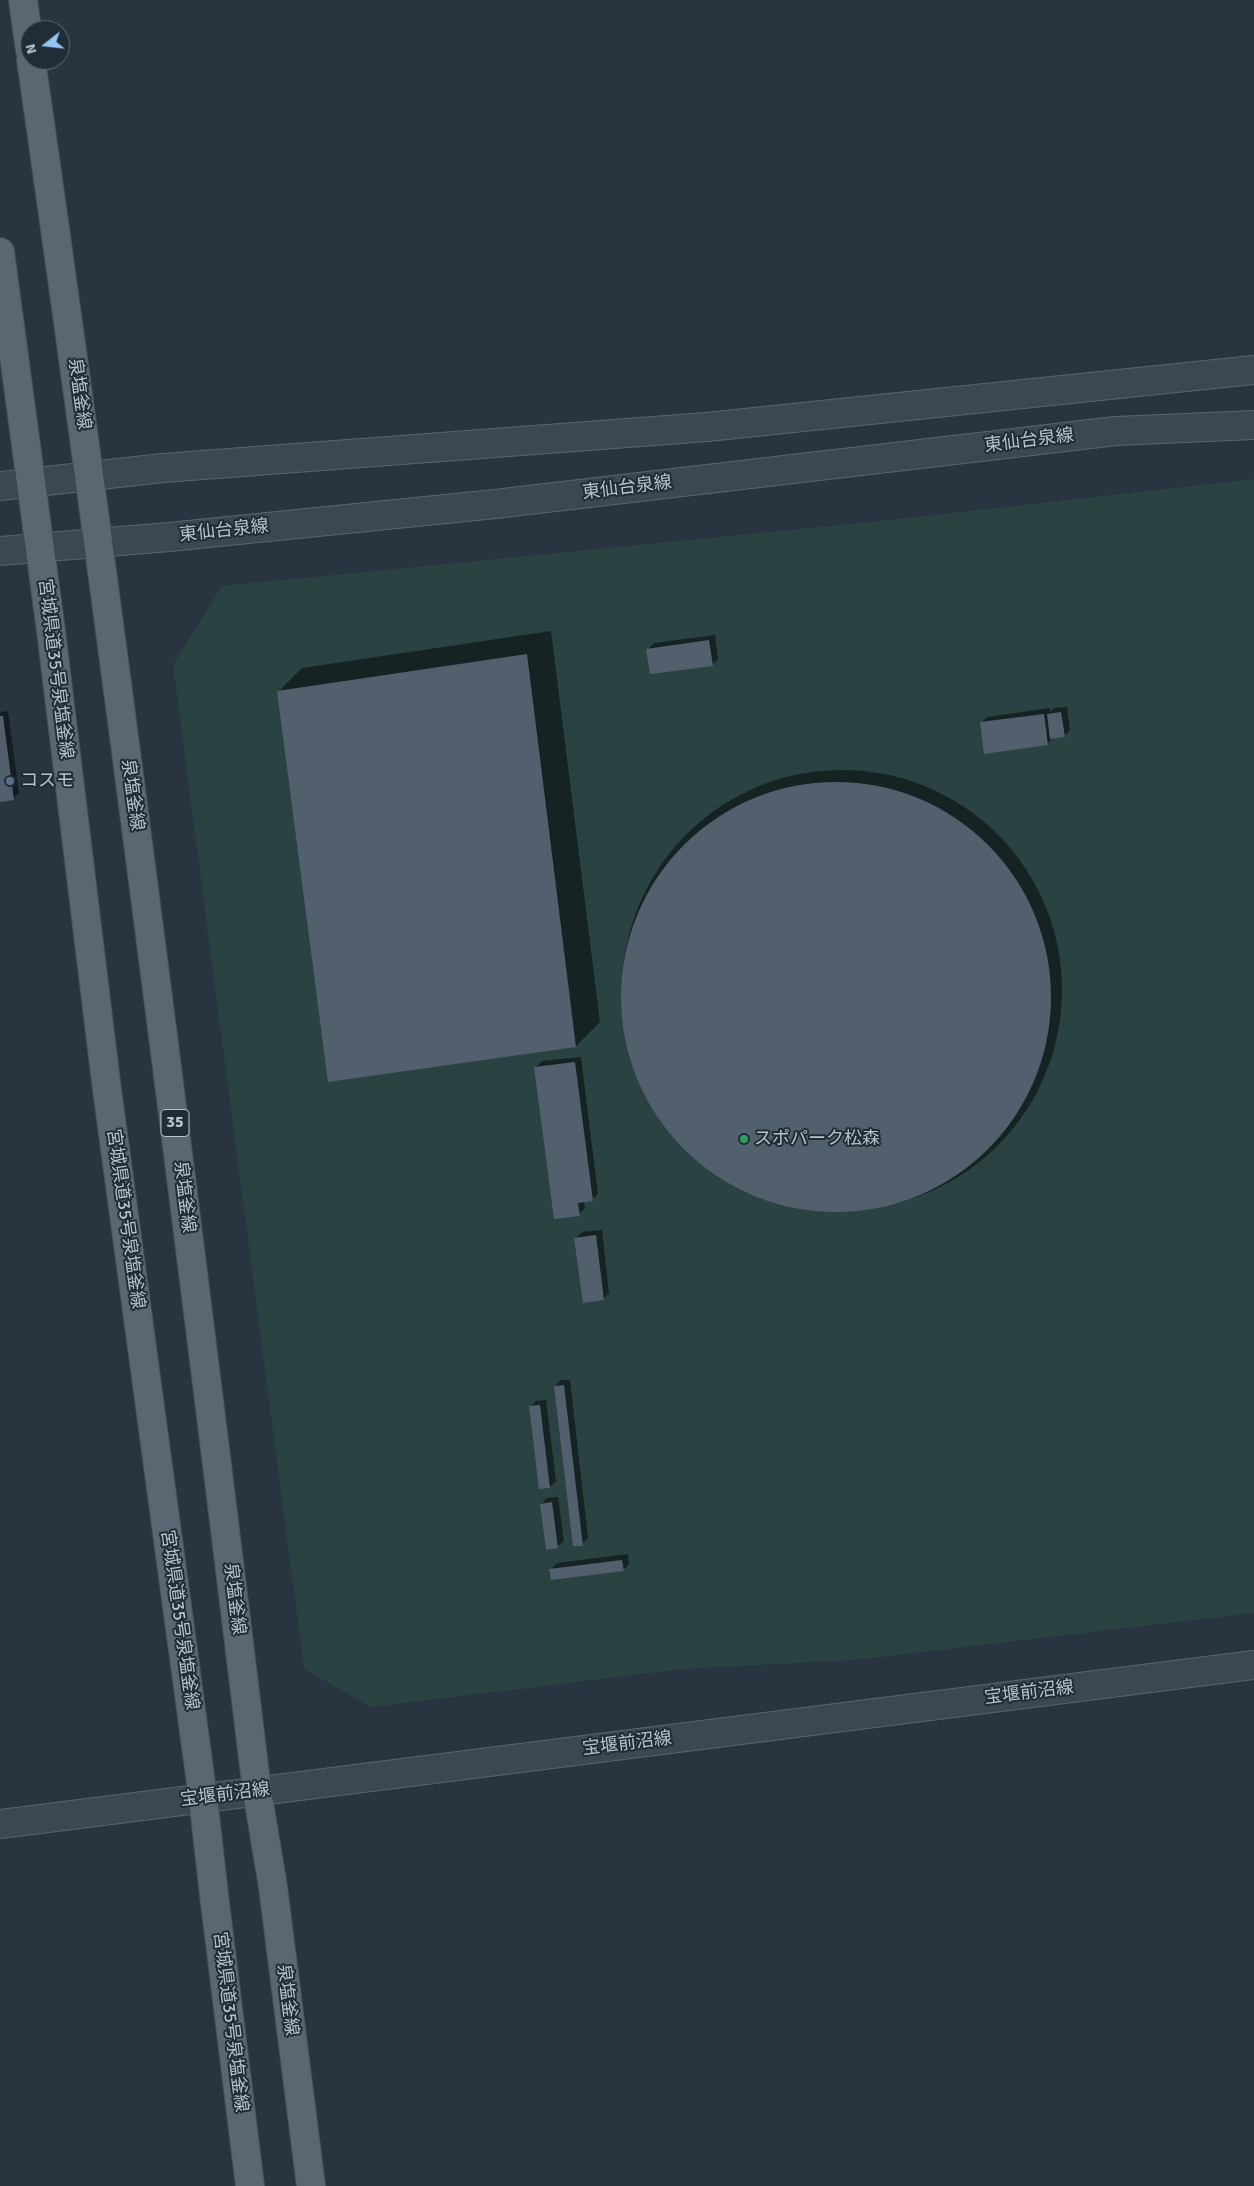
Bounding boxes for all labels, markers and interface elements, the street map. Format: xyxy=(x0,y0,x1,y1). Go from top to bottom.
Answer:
north arrow xyxy=(20,20,70,70)
text: N xyxy=(22,42,41,56)
street label: 泉塩釜線 xyxy=(63,357,95,431)
street label: 東仙台泉線 xyxy=(983,425,1075,457)
street label: 東仙台泉線 xyxy=(581,472,673,504)
street label: 東仙台泉線 xyxy=(178,516,270,546)
street label: 宮城県道35号泉塩釜線 xyxy=(33,578,77,760)
street label: 泉塩釜線 xyxy=(116,758,148,832)
place label: コスモ xyxy=(20,770,74,792)
marker: コスモ xyxy=(4,775,16,787)
road number: 35 xyxy=(161,1110,189,1136)
street label: 宮城県道35号泉塩釜線 xyxy=(102,1128,148,1310)
place label: スポパーク松森 xyxy=(754,1128,880,1150)
marker: スポパーク松森 xyxy=(738,1133,750,1145)
street label: 泉塩釜線 xyxy=(169,1160,199,1234)
street label: 宮城県道35号泉塩釜線 xyxy=(156,1529,202,1711)
street label: 泉塩釜線 xyxy=(219,1562,249,1636)
street label: 宝堰前沼線 xyxy=(983,1677,1075,1709)
street label: 宝堰前沼線 xyxy=(581,1728,673,1760)
street label: 宝堰前沼線 xyxy=(179,1779,271,1811)
street label: 宮城県道35号泉塩釜線 xyxy=(208,1931,252,2113)
street label: 泉塩釜線 xyxy=(272,1963,302,2037)

